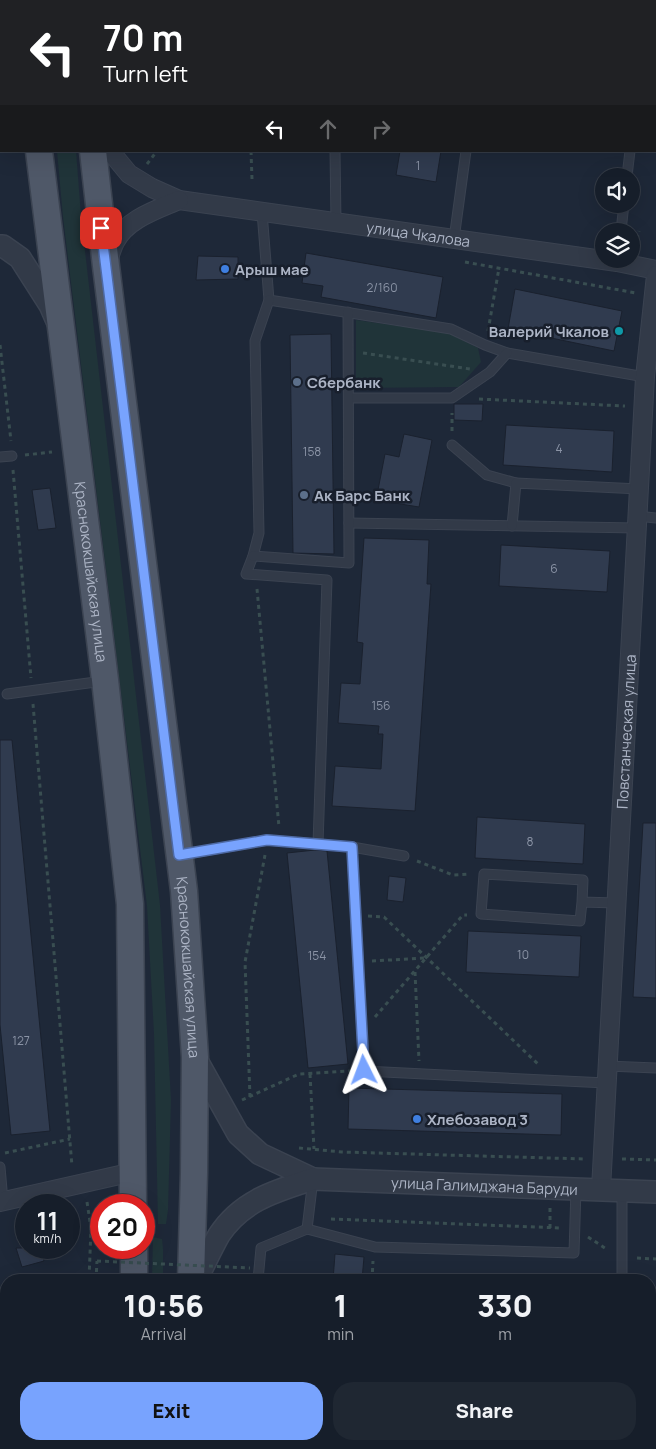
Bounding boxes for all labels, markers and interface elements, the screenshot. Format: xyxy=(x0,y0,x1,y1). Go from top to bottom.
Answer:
text: 70 m xyxy=(103,14,183,62)
icon: left xyxy=(20,20,85,85)
text: Turn left xyxy=(103,59,188,89)
icon: left xyxy=(261,115,289,143)
icon: ahead xyxy=(314,115,342,143)
icon: right xyxy=(367,115,395,143)
house number: 1 xyxy=(416,157,420,174)
map controls xyxy=(595,168,640,268)
button: sound xyxy=(595,168,640,213)
pin xyxy=(80,207,122,249)
icon: arrive xyxy=(87,214,115,242)
street label: улица Чкалова xyxy=(365,216,472,252)
button: layers xyxy=(595,223,640,268)
place label: Арыш мае xyxy=(235,259,309,280)
marker: Арыш мае xyxy=(219,263,231,275)
house number: 2/160 xyxy=(367,279,397,296)
place label: Валерий Чкалов xyxy=(489,321,609,342)
marker: Валерий Чкалов xyxy=(613,325,625,337)
place label: Сбербанк xyxy=(307,372,381,393)
marker: Сбербанк xyxy=(291,376,303,388)
house number: 4 xyxy=(555,440,563,457)
house number: 158 xyxy=(303,443,321,460)
street label: Краснококшайская улица xyxy=(70,480,113,663)
place label: Ак Барс Банк xyxy=(314,485,411,506)
marker: Ак Барс Банк xyxy=(298,489,310,501)
house number: 6 xyxy=(550,560,558,577)
street label: Повстанческая улица xyxy=(611,654,640,809)
house number: 156 xyxy=(371,697,391,714)
house number: 8 xyxy=(527,833,534,850)
street label: Краснококшайская улица xyxy=(172,875,206,1059)
house number: 10 xyxy=(517,946,529,963)
house number: 154 xyxy=(308,947,326,964)
house number: 127 xyxy=(12,1032,30,1049)
position arrow xyxy=(337,1043,389,1095)
place label: Хлебозавод 3 xyxy=(427,1109,528,1130)
marker: Хлебозавод 3 xyxy=(411,1113,423,1125)
street label: улица Галимджана Баруди xyxy=(390,1171,578,1200)
speed limit sign: 20 xyxy=(90,1194,155,1259)
text: 11 xyxy=(37,1203,58,1238)
text: km/h xyxy=(34,1230,61,1247)
text: 10:56 xyxy=(123,1285,204,1326)
text: 1 xyxy=(334,1285,347,1326)
text: 330 xyxy=(477,1285,533,1326)
text: Arrival xyxy=(141,1323,186,1345)
text: min xyxy=(327,1323,354,1345)
text: m xyxy=(498,1323,512,1345)
button: Exit xyxy=(20,1382,323,1440)
button: Share xyxy=(333,1382,636,1440)

